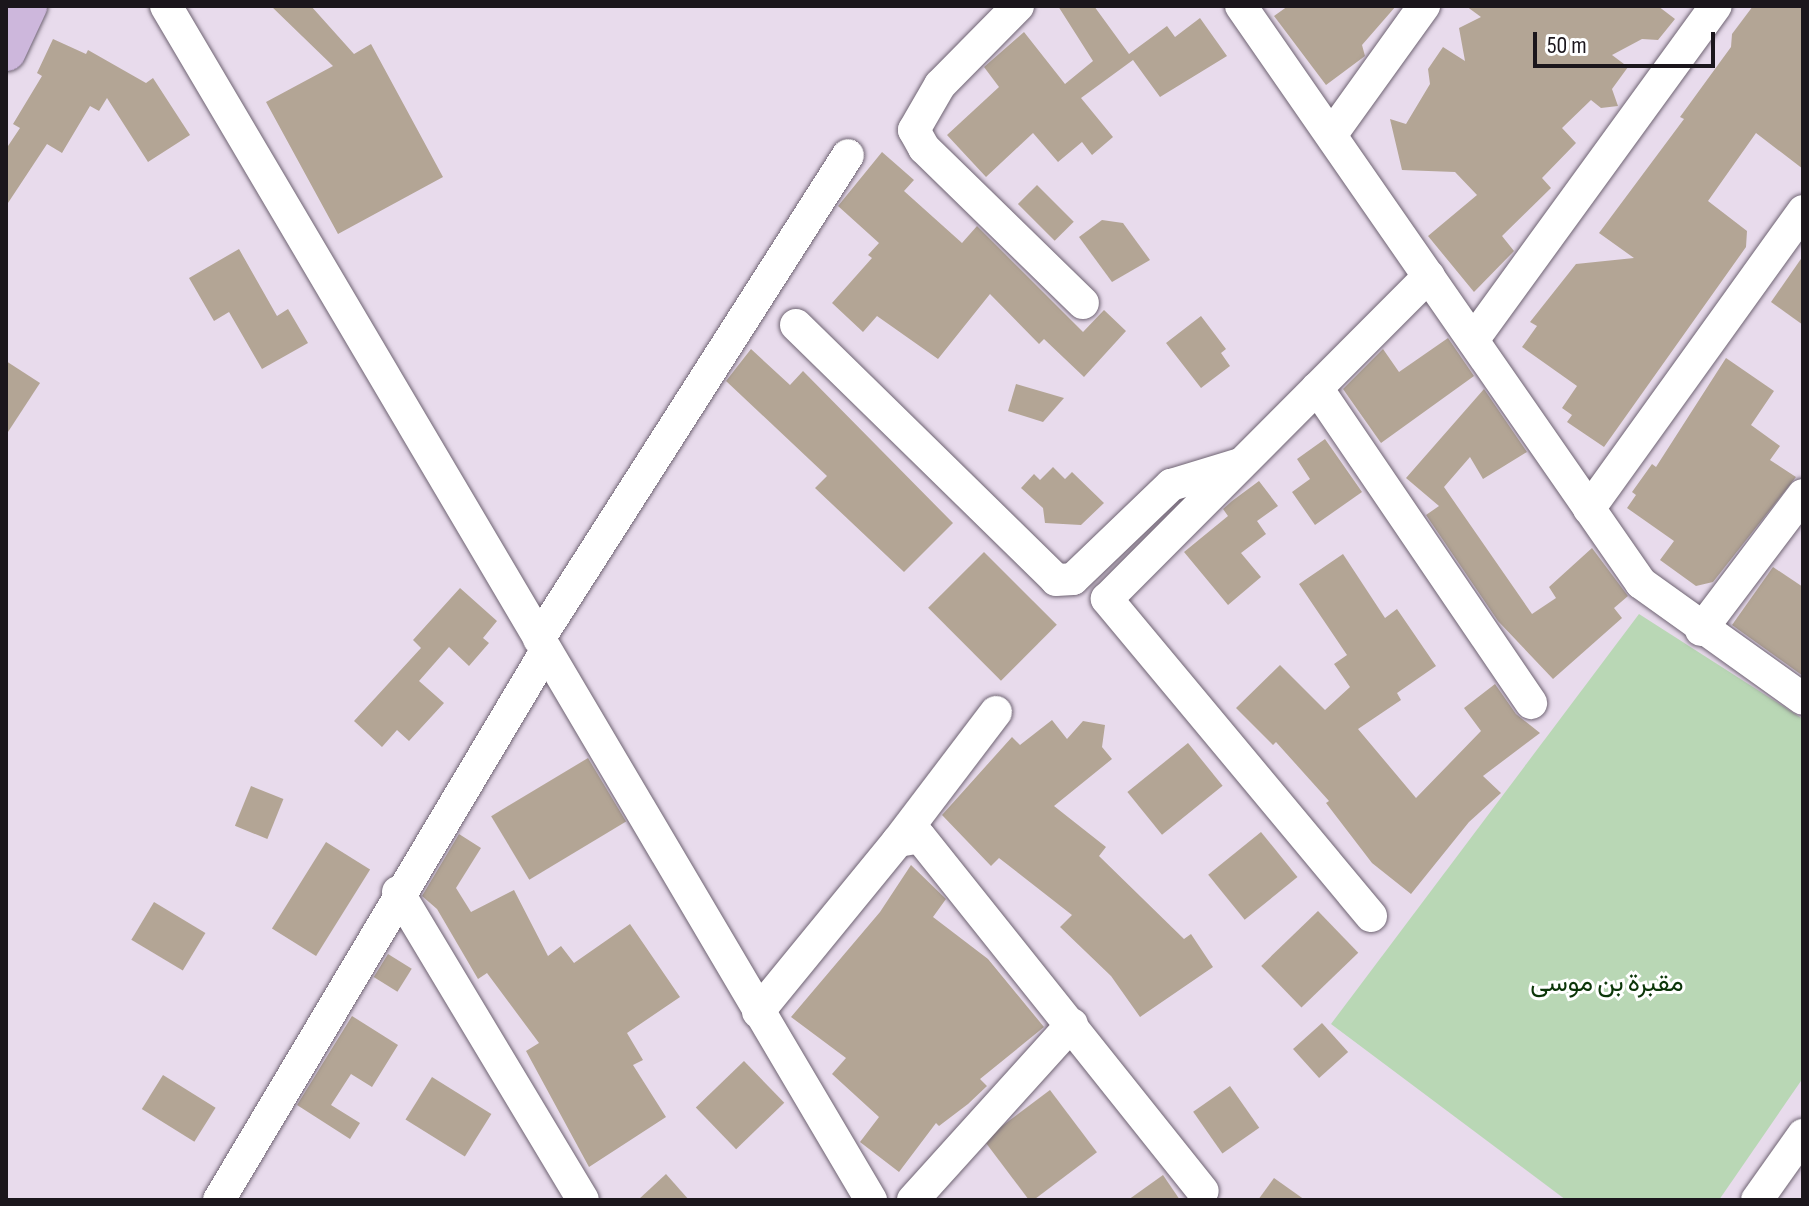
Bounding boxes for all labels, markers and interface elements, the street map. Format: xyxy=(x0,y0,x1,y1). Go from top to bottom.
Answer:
scale bar xyxy=(1537,16,1719,66)
text: 50 m xyxy=(1547,31,1587,60)
park label: مقبرة بن موسى xyxy=(1530,968,1684,1000)

